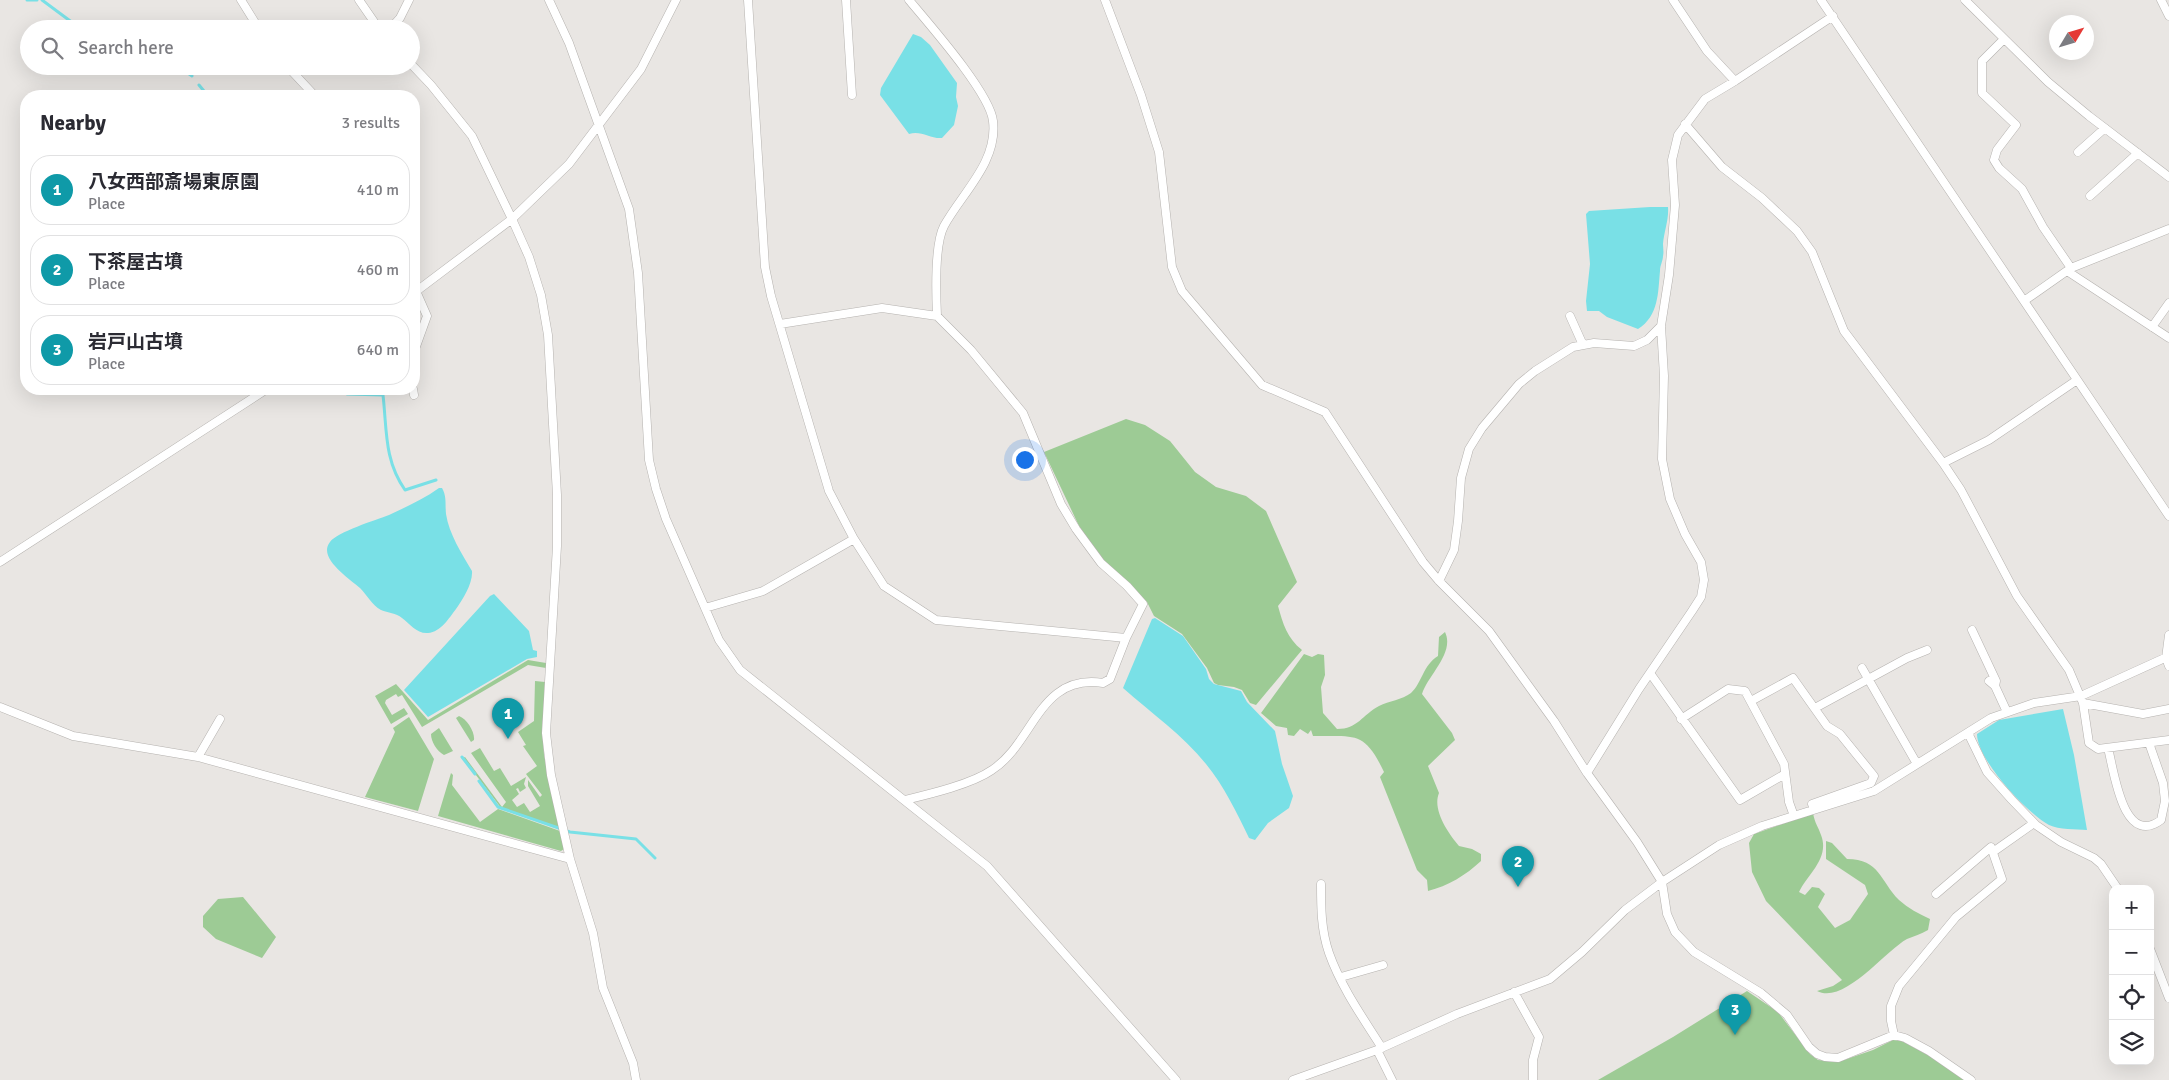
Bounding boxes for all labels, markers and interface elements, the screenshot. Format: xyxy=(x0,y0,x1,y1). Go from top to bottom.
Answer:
north arrow xyxy=(2049,15,2094,60)
search box xyxy=(20,20,420,75)
icon: search xyxy=(38,34,66,62)
text: Search here xyxy=(78,36,174,60)
text: Nearby xyxy=(40,110,106,136)
text: 3 results xyxy=(341,113,400,133)
text: 八女西部斎場東原園 xyxy=(88,170,259,194)
text: 1 xyxy=(53,180,61,200)
text: 410 m xyxy=(357,180,399,200)
text: Place xyxy=(88,194,125,214)
text: 下茶屋古墳 xyxy=(88,250,183,274)
text: 2 xyxy=(53,260,61,280)
text: 460 m xyxy=(357,260,399,280)
text: Place xyxy=(88,274,125,294)
text: 岩戸山古墳 xyxy=(88,330,183,354)
text: 3 xyxy=(53,340,61,360)
text: 640 m xyxy=(357,340,399,360)
text: Place xyxy=(88,354,125,374)
your location xyxy=(1012,447,1038,473)
pin: 1 xyxy=(492,698,524,739)
pin: 2 xyxy=(1502,846,1534,887)
map controls xyxy=(2109,885,2154,1065)
button: + xyxy=(2109,885,2154,930)
button: − xyxy=(2109,930,2154,975)
button: locate xyxy=(2109,975,2154,1020)
pin: 3 xyxy=(1719,994,1751,1035)
button: layers xyxy=(2109,1020,2154,1065)

